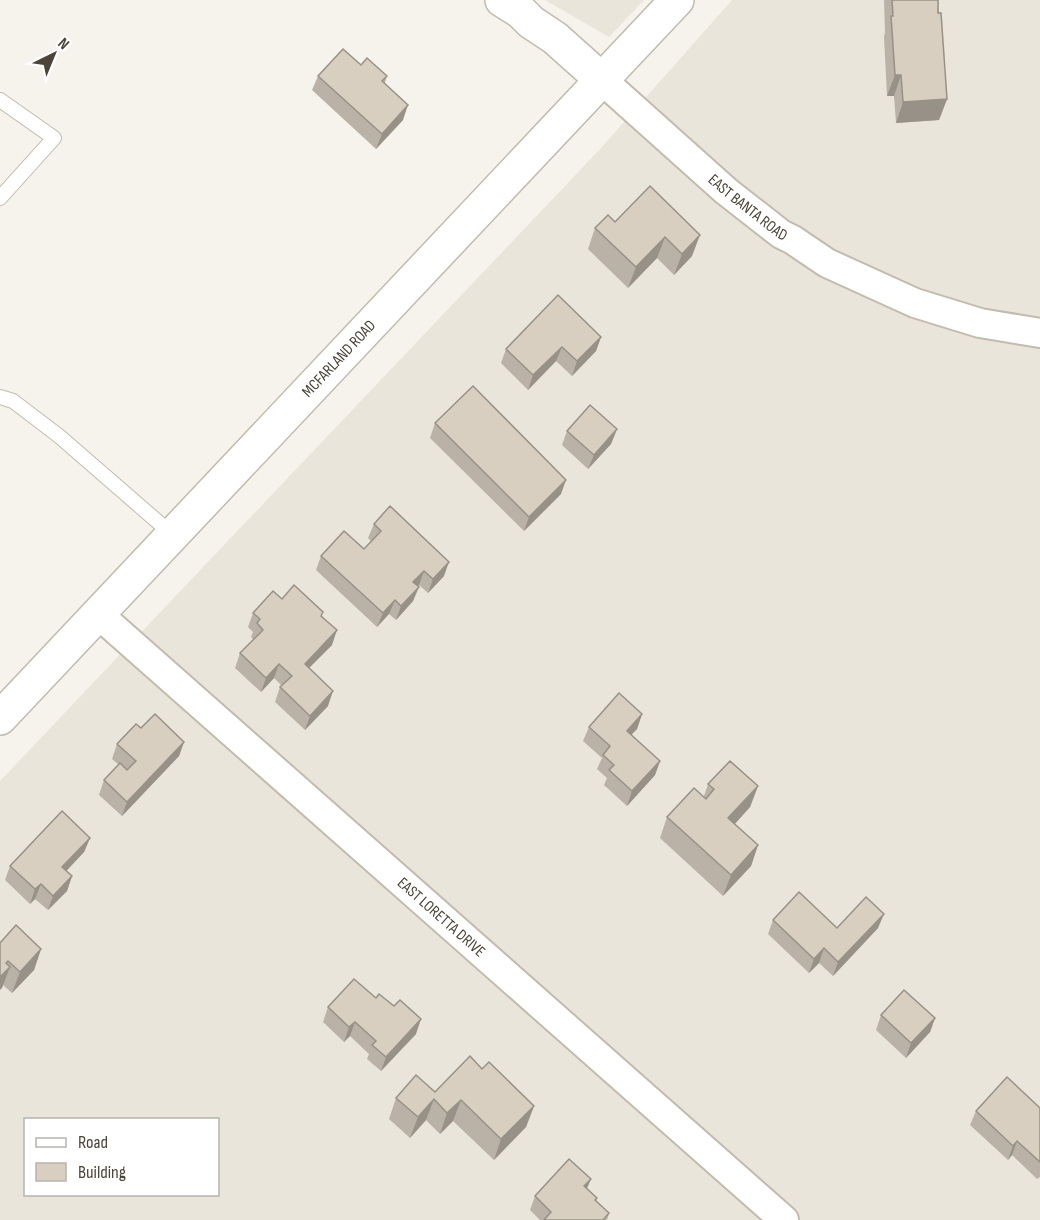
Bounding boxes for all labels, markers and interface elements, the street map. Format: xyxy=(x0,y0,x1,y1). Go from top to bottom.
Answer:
north arrow xyxy=(24,24,84,84)
text: N xyxy=(54,34,73,54)
street label: EAST BANTA ROAD xyxy=(704,170,791,245)
street label: MCFARLAND ROAD xyxy=(298,316,380,401)
street label: EAST LORETTA DRIVE xyxy=(393,873,489,961)
legend xyxy=(24,1118,219,1196)
text: Road xyxy=(78,1132,108,1153)
text: Building xyxy=(78,1162,126,1183)

